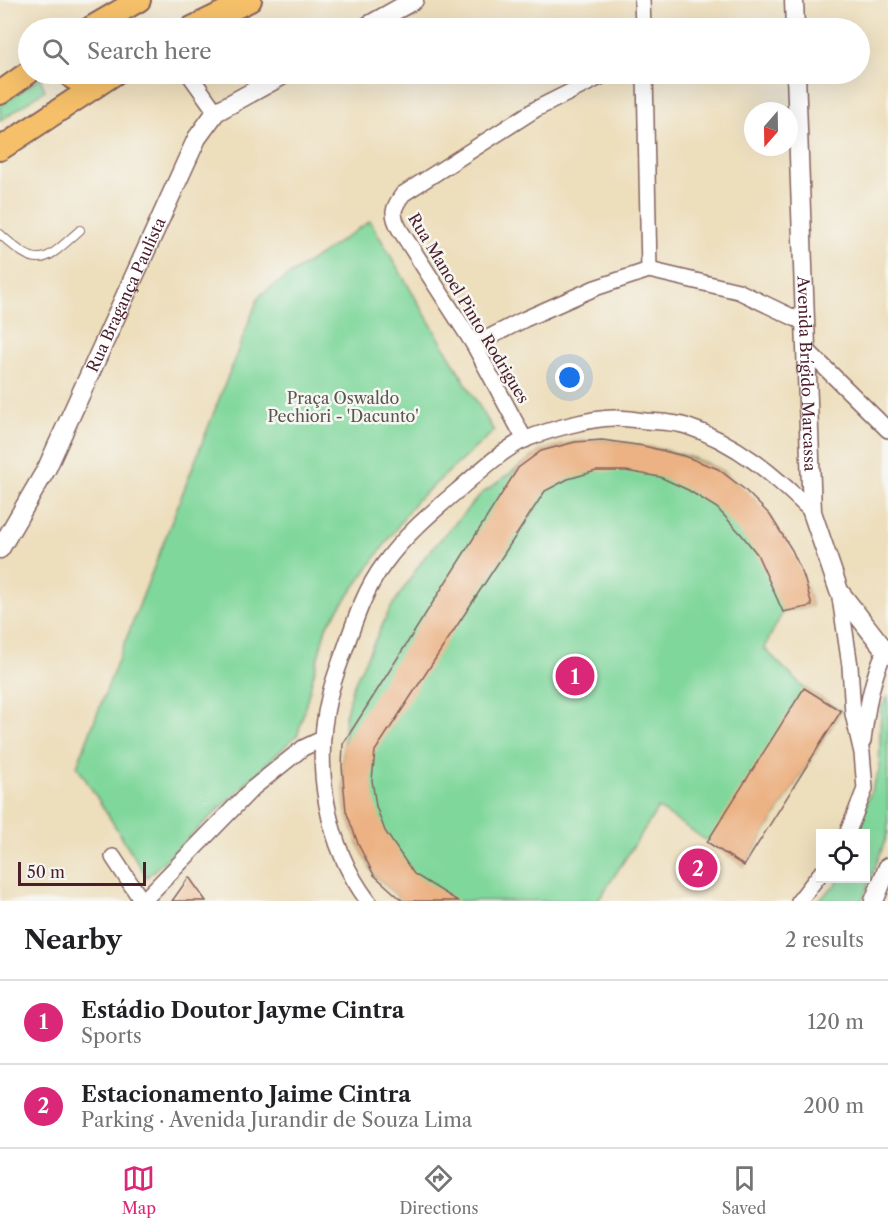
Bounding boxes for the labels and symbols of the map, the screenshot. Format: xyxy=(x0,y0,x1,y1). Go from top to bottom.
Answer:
north arrow xyxy=(744,102,798,156)
street label: Rua Manoel Pinto Rodrigues xyxy=(404,209,534,407)
street label: Rua Bragança Paulista xyxy=(82,214,170,375)
street label: Avenida Brígido Marcassa xyxy=(793,275,821,472)
your location xyxy=(555,363,584,392)
park label: Praça Oswaldo Pechiori - 'Dacunto' xyxy=(267,388,419,426)
pin: 1 xyxy=(556,654,594,698)
pin: 2 xyxy=(678,846,718,890)
scale bar xyxy=(18,859,146,886)

